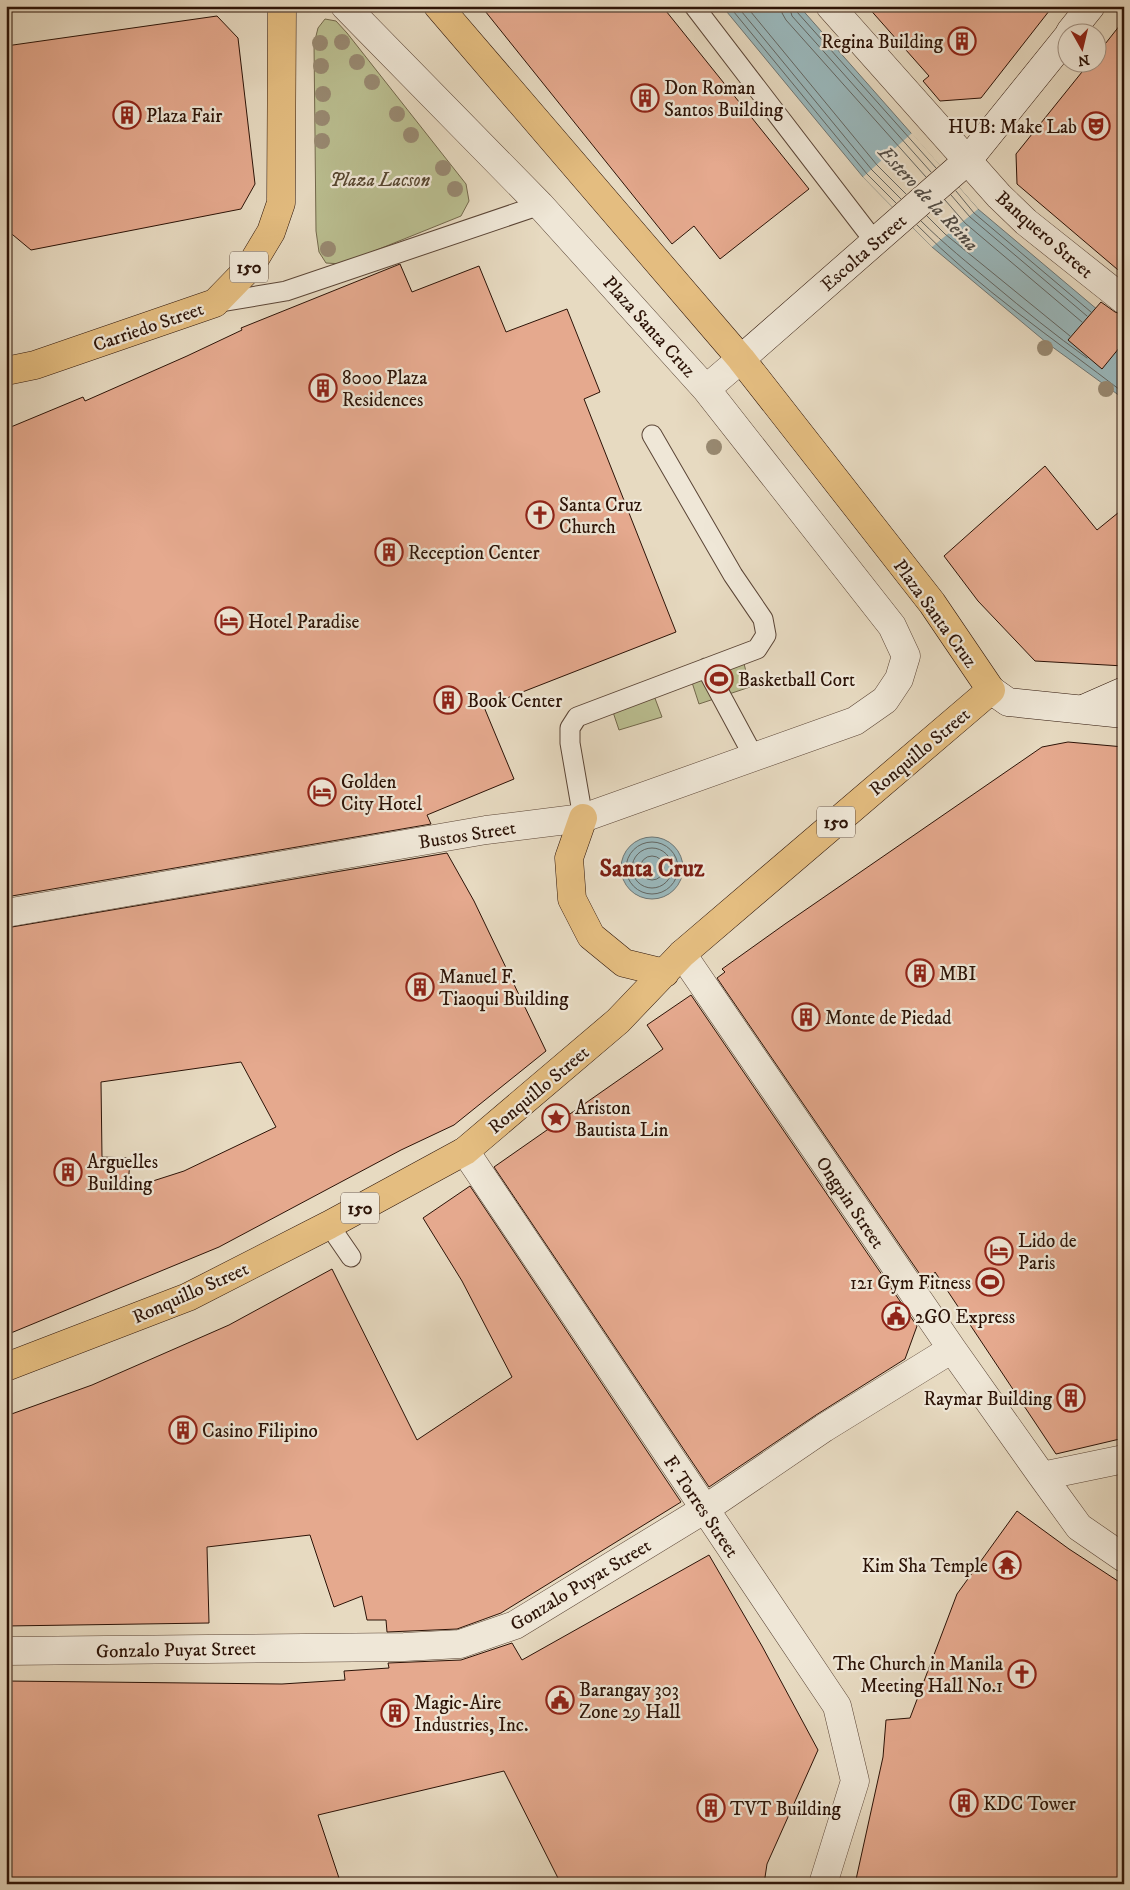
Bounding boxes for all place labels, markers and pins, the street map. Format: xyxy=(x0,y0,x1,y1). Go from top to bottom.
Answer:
building icon: Regina Building xyxy=(947,26,977,56)
place label: Regina Building xyxy=(821,31,944,54)
place label: Don Roman Santos Building xyxy=(664,77,784,122)
building icon: Don Roman Santos Building xyxy=(630,83,660,113)
building icon: Plaza Fair xyxy=(112,100,142,130)
place label: Plaza Fair xyxy=(146,105,222,128)
theatre icon: HUB: Make Lab xyxy=(1081,111,1111,141)
place label: HUB: Make Lab xyxy=(948,116,1077,139)
place label: 8000 Plaza Residences xyxy=(342,367,427,412)
building icon: 8000 Plaza Residences xyxy=(308,373,338,403)
place label: Santa Cruz Church xyxy=(559,494,642,539)
church icon: Santa Cruz Church xyxy=(525,500,555,530)
building icon: Reception Center xyxy=(374,537,404,567)
place label: Reception Center xyxy=(408,542,540,565)
hotel icon: Hotel Paradise xyxy=(214,606,244,636)
place label: Hotel Paradise xyxy=(248,611,360,634)
sports icon: Basketball Cort xyxy=(704,664,734,694)
place label: Basketball Cort xyxy=(738,669,855,692)
building icon: Book Center xyxy=(433,685,463,715)
place label: Book Center xyxy=(467,690,562,713)
place label: Golden City Hotel xyxy=(341,771,422,816)
hotel icon: Golden City Hotel xyxy=(307,777,337,807)
building icon: MBI xyxy=(905,958,935,988)
place label: MBI xyxy=(939,963,976,986)
place label: Manuel F. Tiaoqui Building xyxy=(439,966,569,1012)
building icon: Manuel F. Tiaoqui Building xyxy=(405,972,435,1002)
building icon: Monte de Piedad xyxy=(791,1002,821,1032)
place label: Monte de Piedad xyxy=(825,1007,952,1030)
place label: Ariston Bautista Lin xyxy=(575,1097,668,1142)
place icon: Ariston Bautista Lin xyxy=(541,1103,571,1133)
place label: Arguelles Building xyxy=(87,1151,158,1196)
building icon: Arguelles Building xyxy=(53,1157,83,1187)
place label: Lido de Paris xyxy=(1018,1230,1077,1275)
hotel icon: Lido de Paris xyxy=(984,1236,1014,1266)
sports icon: 121 Gym Fitness xyxy=(975,1267,1005,1297)
place label: 121 Gym Fitness xyxy=(850,1272,971,1295)
public building icon: 2GO Express xyxy=(881,1301,911,1331)
place label: 2GO Express xyxy=(915,1306,1015,1329)
building icon: Raymar Building xyxy=(1056,1383,1086,1413)
place label: Raymar Building xyxy=(924,1388,1053,1411)
building icon: Casino Filipino xyxy=(168,1415,198,1445)
place label: Casino Filipino xyxy=(202,1420,318,1443)
temple icon: Kim Sha Temple xyxy=(992,1550,1022,1580)
place label: Kim Sha Temple xyxy=(862,1555,988,1578)
place label: The Church in Manila Meeting Hall No.1 xyxy=(833,1653,1003,1698)
church icon: The Church in Manila Meeting Hall No.1 xyxy=(1007,1659,1037,1689)
place label: Barangay 303 Zone 29 Hall xyxy=(579,1679,681,1724)
public building icon: Barangay 303 Zone 29 Hall xyxy=(545,1685,575,1715)
place label: Magic-Aire Industries, Inc. xyxy=(414,1692,529,1737)
building icon: Magic-Aire Industries, Inc. xyxy=(380,1698,410,1728)
building icon: KDC Tower xyxy=(949,1788,979,1818)
building icon: TVT Building xyxy=(696,1793,726,1823)
place label: KDC Tower xyxy=(983,1793,1076,1816)
place label: TVT Building xyxy=(730,1798,842,1821)

